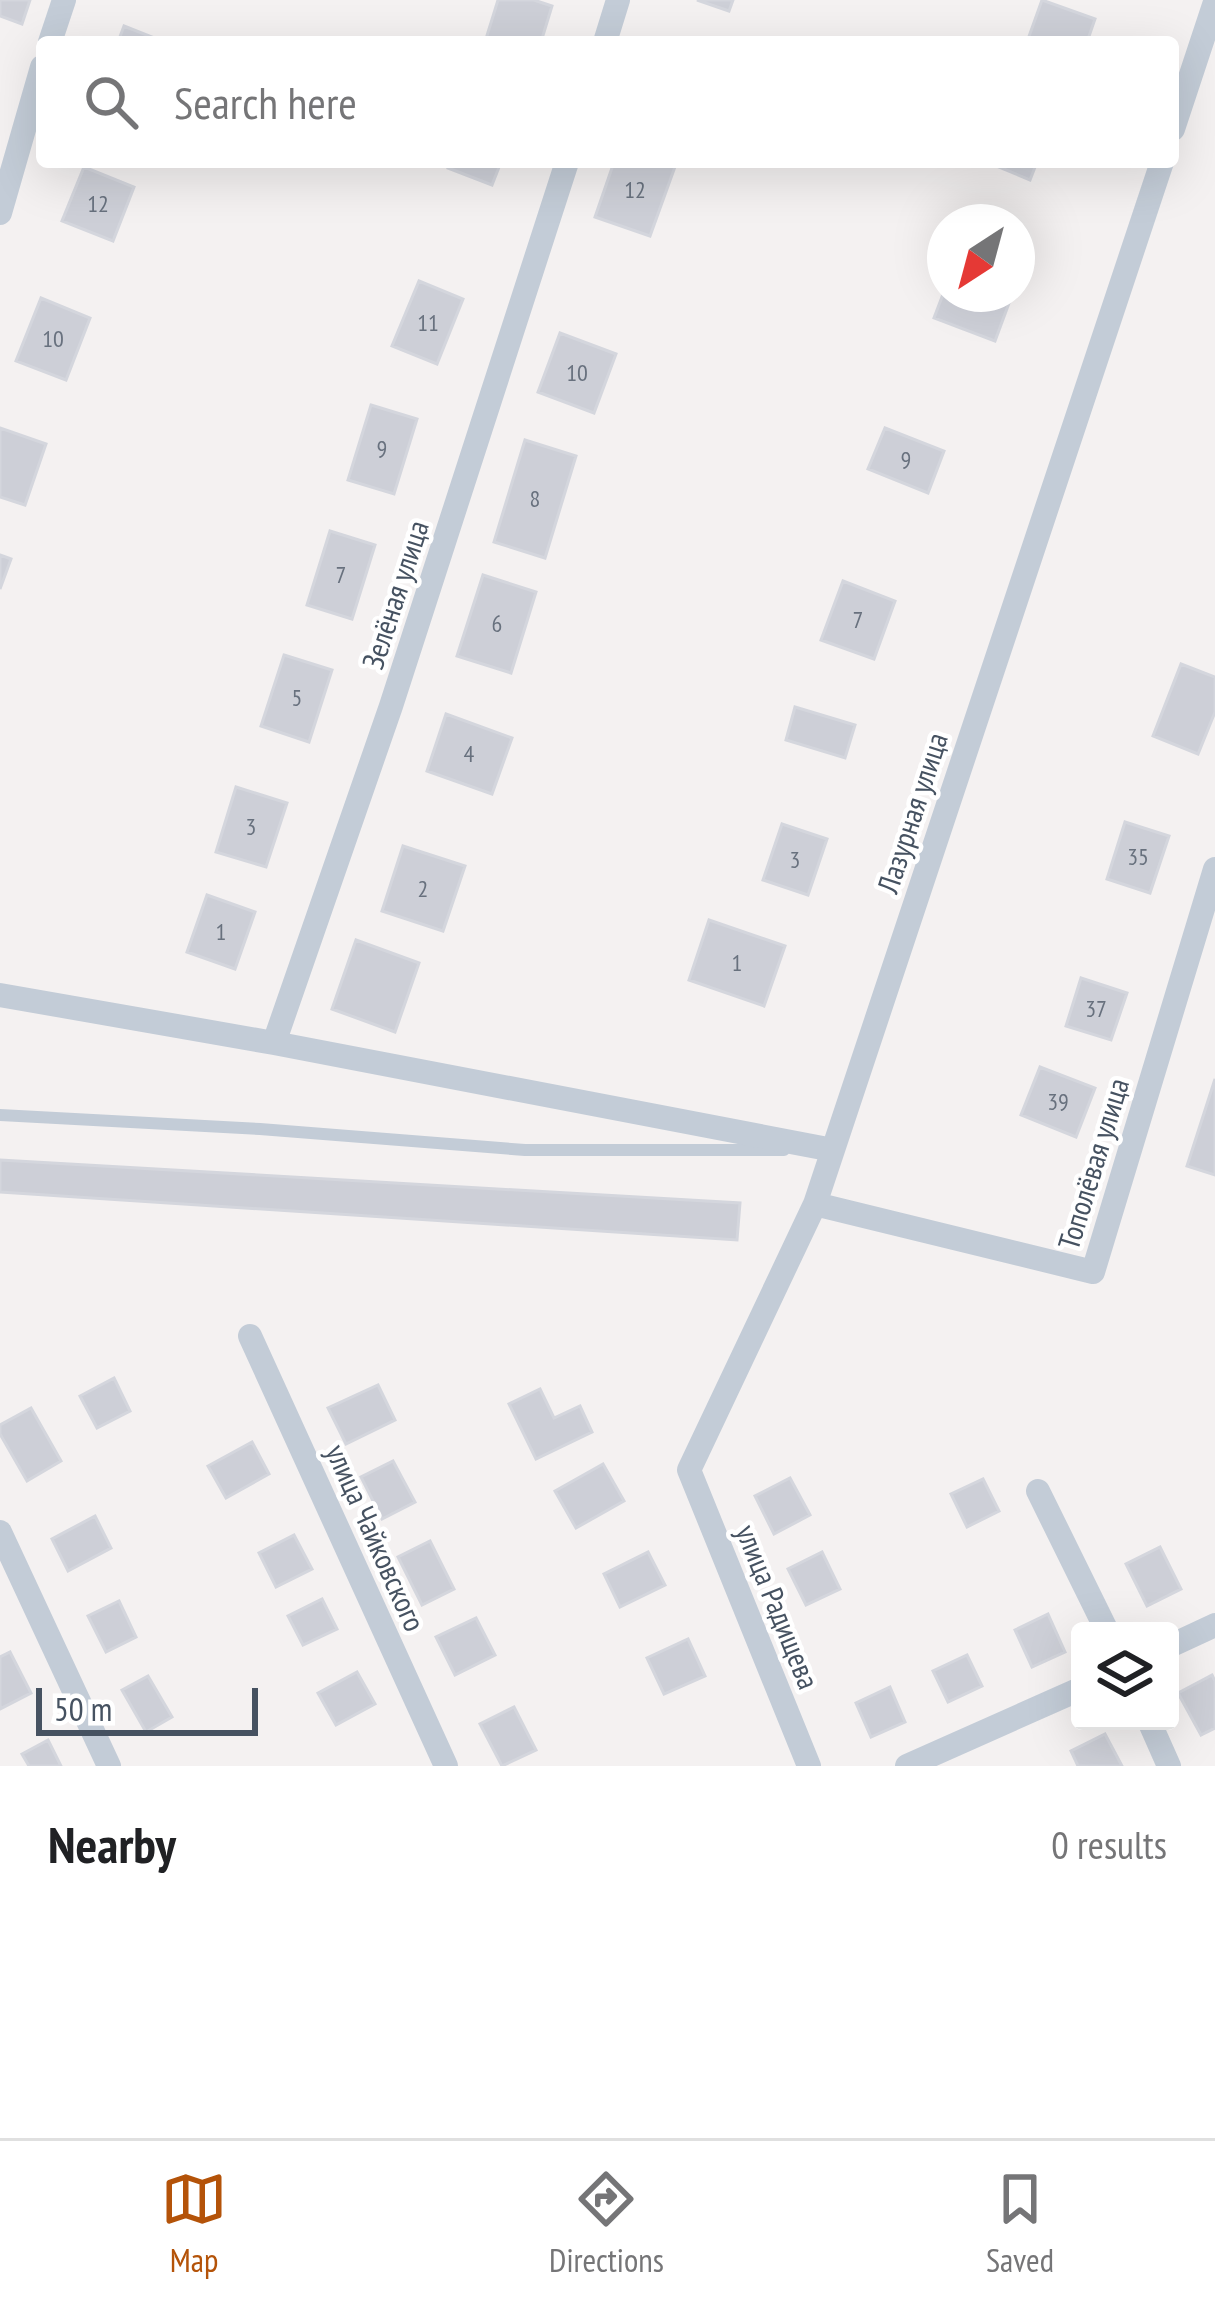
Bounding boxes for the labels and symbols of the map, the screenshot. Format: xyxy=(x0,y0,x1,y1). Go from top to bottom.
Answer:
house number: 12 xyxy=(624,174,646,205)
house number: 12 xyxy=(87,188,109,219)
north arrow xyxy=(927,204,1035,312)
house number: 11 xyxy=(417,307,439,338)
house number: 10 xyxy=(42,323,64,354)
house number: 10 xyxy=(566,357,588,388)
house number: 9 xyxy=(377,433,387,464)
house number: 9 xyxy=(901,444,911,475)
house number: 8 xyxy=(530,483,540,514)
street label: Зелёная улица xyxy=(352,515,437,674)
house number: 7 xyxy=(336,559,346,590)
house number: 7 xyxy=(853,604,863,635)
house number: 6 xyxy=(492,608,502,639)
house number: 5 xyxy=(292,682,302,713)
street label: Лазурная улица xyxy=(867,727,956,899)
house number: 4 xyxy=(464,738,475,769)
house number: 3 xyxy=(246,811,256,842)
house number: 35 xyxy=(1127,841,1149,872)
house number: 3 xyxy=(790,844,800,875)
house number: 2 xyxy=(418,873,428,904)
house number: 1 xyxy=(216,916,226,947)
house number: 1 xyxy=(732,947,742,978)
house number: 37 xyxy=(1085,993,1107,1024)
street label: Тополёвая улица xyxy=(1048,1073,1137,1254)
house number: 39 xyxy=(1047,1086,1069,1117)
street label: улица Чайковского xyxy=(318,1438,435,1637)
street label: улица Радищева xyxy=(728,1519,829,1694)
scale bar xyxy=(36,1682,258,1735)

